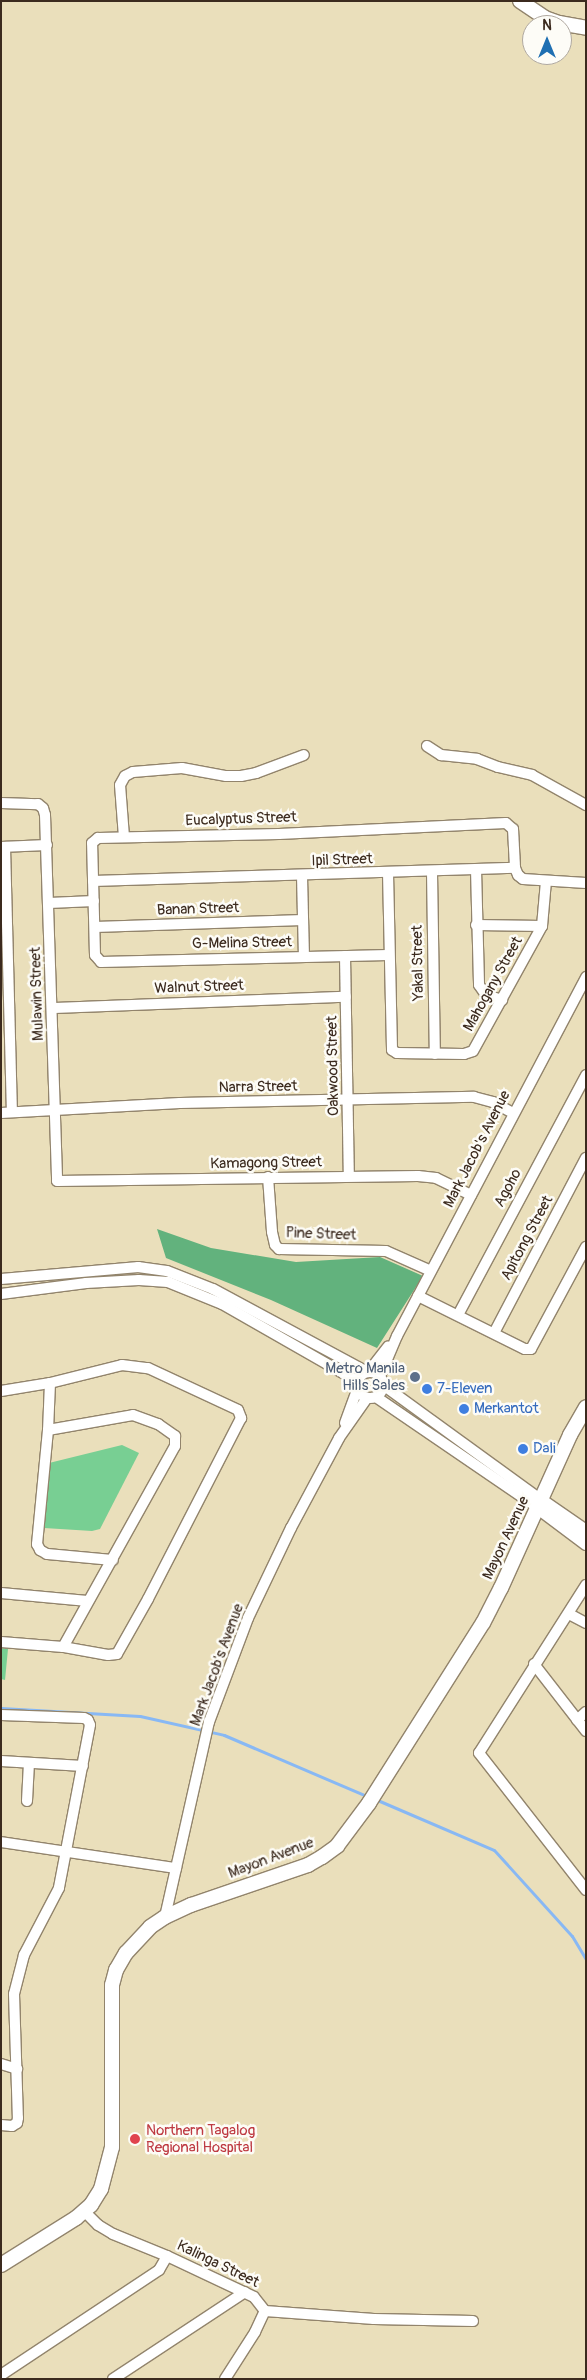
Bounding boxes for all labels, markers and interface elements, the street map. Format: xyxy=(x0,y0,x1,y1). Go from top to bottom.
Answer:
north arrow xyxy=(522,15,572,65)
text: N xyxy=(542,17,552,34)
street label: Eucalyptus Street xyxy=(185,808,297,830)
street label: Ipil Street xyxy=(311,850,373,870)
street label: Banan Street xyxy=(156,899,240,919)
street label: Yakal Street xyxy=(408,925,428,1001)
street label: G-Melina Street xyxy=(192,933,292,953)
street label: Mahogany Street xyxy=(460,934,526,1034)
street label: Mulawin Street xyxy=(26,947,48,1041)
street label: Walnut Street xyxy=(154,976,244,998)
street label: Oakwood Street xyxy=(323,1016,343,1116)
street label: Narra Street xyxy=(218,1077,298,1097)
street label: Mark Jacob's Avenue xyxy=(440,1087,514,1211)
street label: Kamagong Street xyxy=(210,1153,322,1173)
street label: Agoho xyxy=(491,1166,525,1210)
street label: Apitong Street xyxy=(497,1193,557,1283)
street label: Pine Street xyxy=(285,1224,357,1244)
place label: Metro Manila Hills Sales xyxy=(325,1359,405,1394)
marker: Metro Manila Hills Sales xyxy=(409,1371,421,1383)
place label: 7-Eleven xyxy=(437,1380,492,1398)
marker: 7-Eleven xyxy=(421,1383,433,1395)
place label: Merkantot xyxy=(474,1400,539,1418)
marker: Merkantot xyxy=(458,1403,470,1415)
place label: Dali xyxy=(533,1440,556,1458)
marker: Dali xyxy=(517,1443,529,1455)
street label: Mayon Avenue xyxy=(479,1493,533,1583)
street label: Mark Jacob's Avenue xyxy=(187,1601,247,1729)
street label: Mayon Avenue xyxy=(226,1833,316,1883)
place label: Northern Tagalog Regional Hospital xyxy=(146,2121,255,2156)
marker: Northern Tagalog Regional Hospital xyxy=(128,2132,142,2146)
street label: Kalinga Street xyxy=(174,2236,262,2292)

